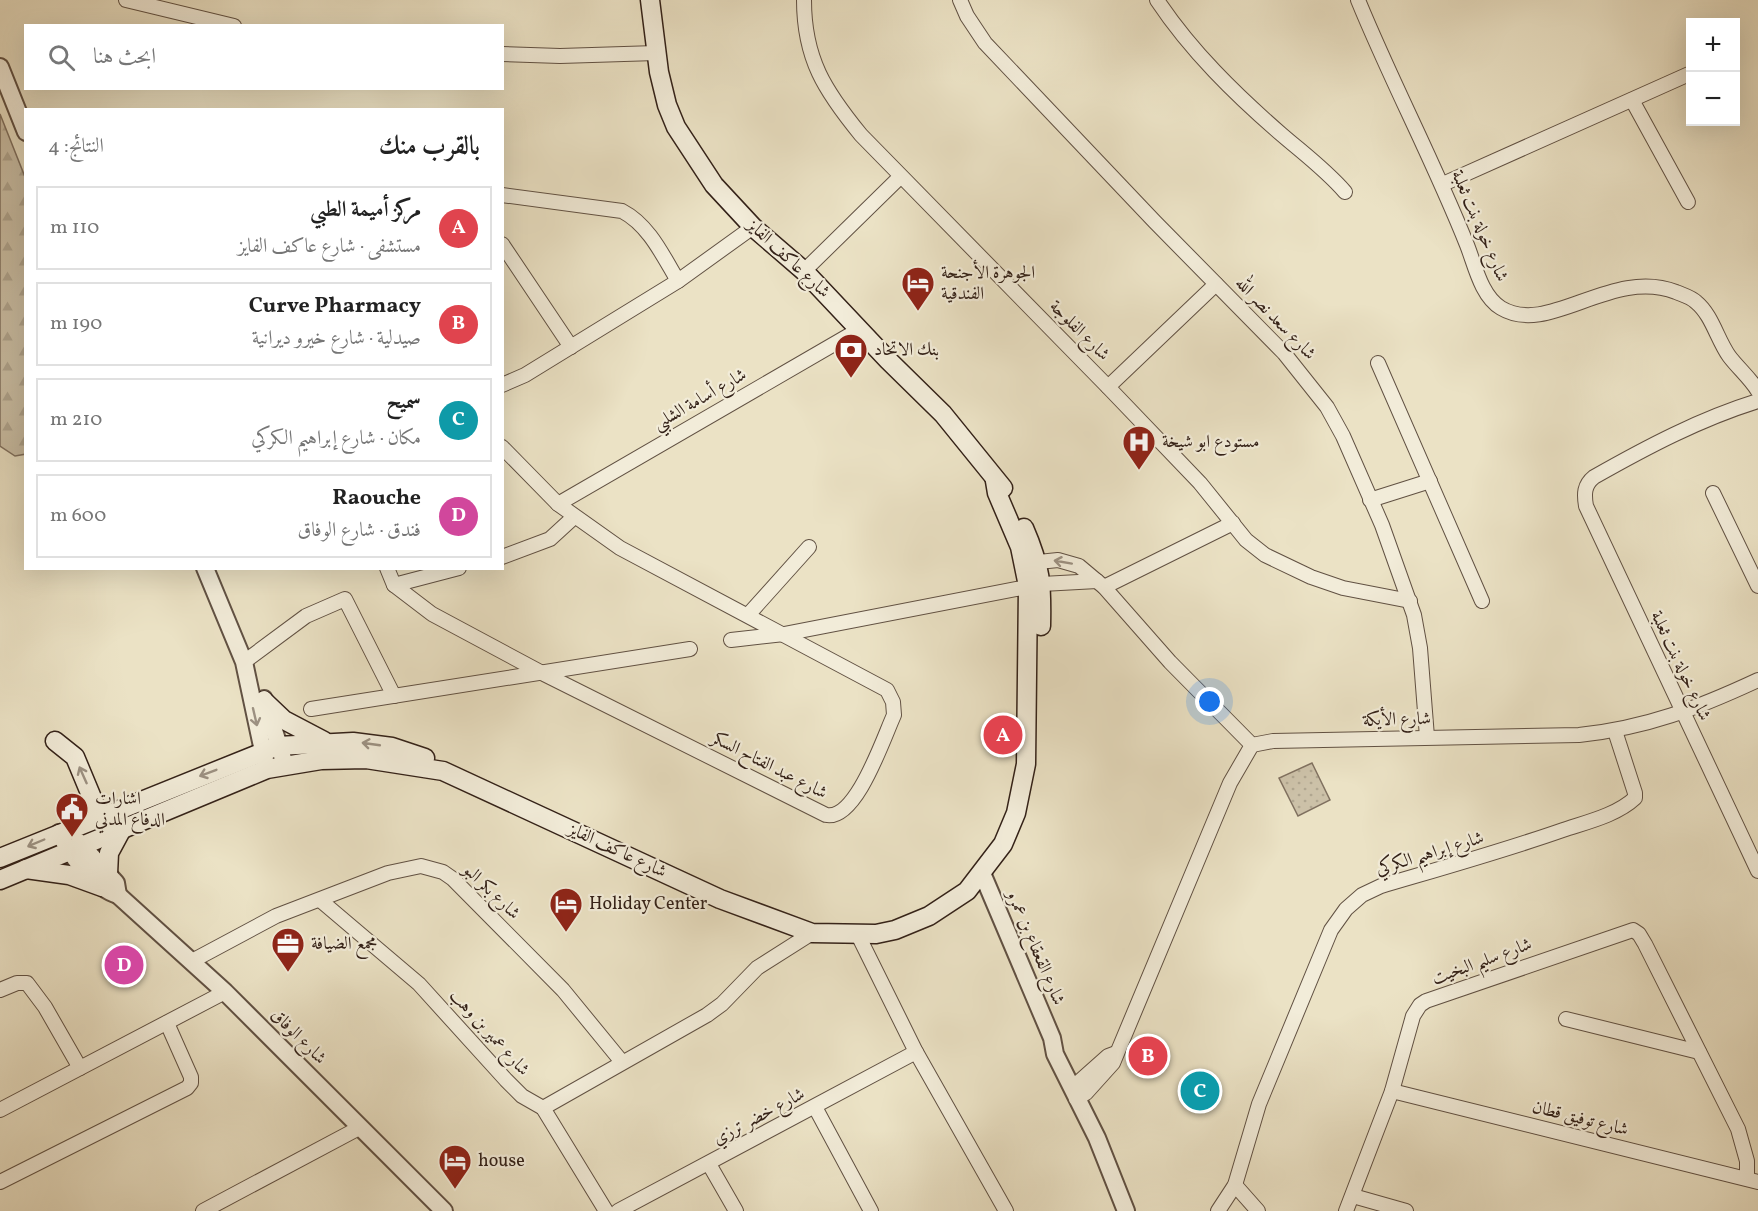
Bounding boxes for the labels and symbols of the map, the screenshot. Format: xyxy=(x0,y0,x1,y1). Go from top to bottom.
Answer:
street label: شارع خولة بنت ثعلبة xyxy=(1443,166,1514,286)
street label: شارع عاكف الفايز xyxy=(739,212,835,305)
place label: الجوهرة الأجنحة الفندقية xyxy=(941,259,1035,307)
hotel icon: الجوهرة الأجنحة الفندقية xyxy=(900,265,936,312)
street label: شارع سعد نصر الله xyxy=(1228,270,1323,367)
street label: شارع الفلوجة xyxy=(1042,295,1115,368)
bank icon: بنك الاتحاد xyxy=(833,332,869,379)
place label: بنك الاتحاد xyxy=(874,338,939,363)
street label: شارع أسامة الشلبي xyxy=(647,361,753,440)
hospital icon: مستودع ابو شيخة xyxy=(1121,424,1157,471)
place label: مستودع ابو شيخة xyxy=(1162,430,1259,456)
one-way arrow xyxy=(1054,556,1074,567)
street label: شارع خولة بنت ثعلبة xyxy=(1643,607,1716,726)
your location xyxy=(1195,687,1224,716)
street label: شارع الأيكة xyxy=(1362,705,1431,734)
one-way arrow xyxy=(249,707,261,726)
pin: A xyxy=(984,712,1022,758)
street label: شارع عبد الفتاح السكر xyxy=(704,725,831,808)
one-way arrow xyxy=(361,739,381,750)
one-way arrow xyxy=(77,766,88,784)
one-way arrow xyxy=(199,768,218,779)
place label: اشارات الدفاع المدني xyxy=(95,787,165,834)
public building icon: اشارات الدفاع المدني xyxy=(54,791,90,838)
street label: شارع عاكف الفايز xyxy=(561,816,670,886)
street label: شارع إبراهيم الكركي xyxy=(1373,825,1488,886)
one-way arrow xyxy=(27,838,46,849)
street label: شارع بكر البو xyxy=(454,857,525,927)
street label: شارع القعقاع بن عمرو xyxy=(998,885,1070,1010)
hotel icon: Holiday Center xyxy=(548,886,584,933)
place label: Holiday Center xyxy=(589,892,708,917)
office icon: مجمع الضيافة xyxy=(270,926,306,973)
place label: مجمع الضيافة xyxy=(311,932,377,959)
street label: شارع سليم البخيت xyxy=(1428,932,1537,995)
pin: D xyxy=(104,942,144,988)
street label: شارع عمير بن وهب xyxy=(442,984,535,1083)
street label: شارع الوفاق xyxy=(264,1003,332,1071)
pin: B xyxy=(1128,1034,1168,1078)
pin: C xyxy=(1180,1068,1220,1114)
street label: شارع خضر ترزي xyxy=(708,1082,810,1153)
street label: شارع توفيق قطان xyxy=(1529,1095,1631,1144)
hotel icon: house xyxy=(437,1143,473,1190)
place label: house xyxy=(478,1149,525,1174)

